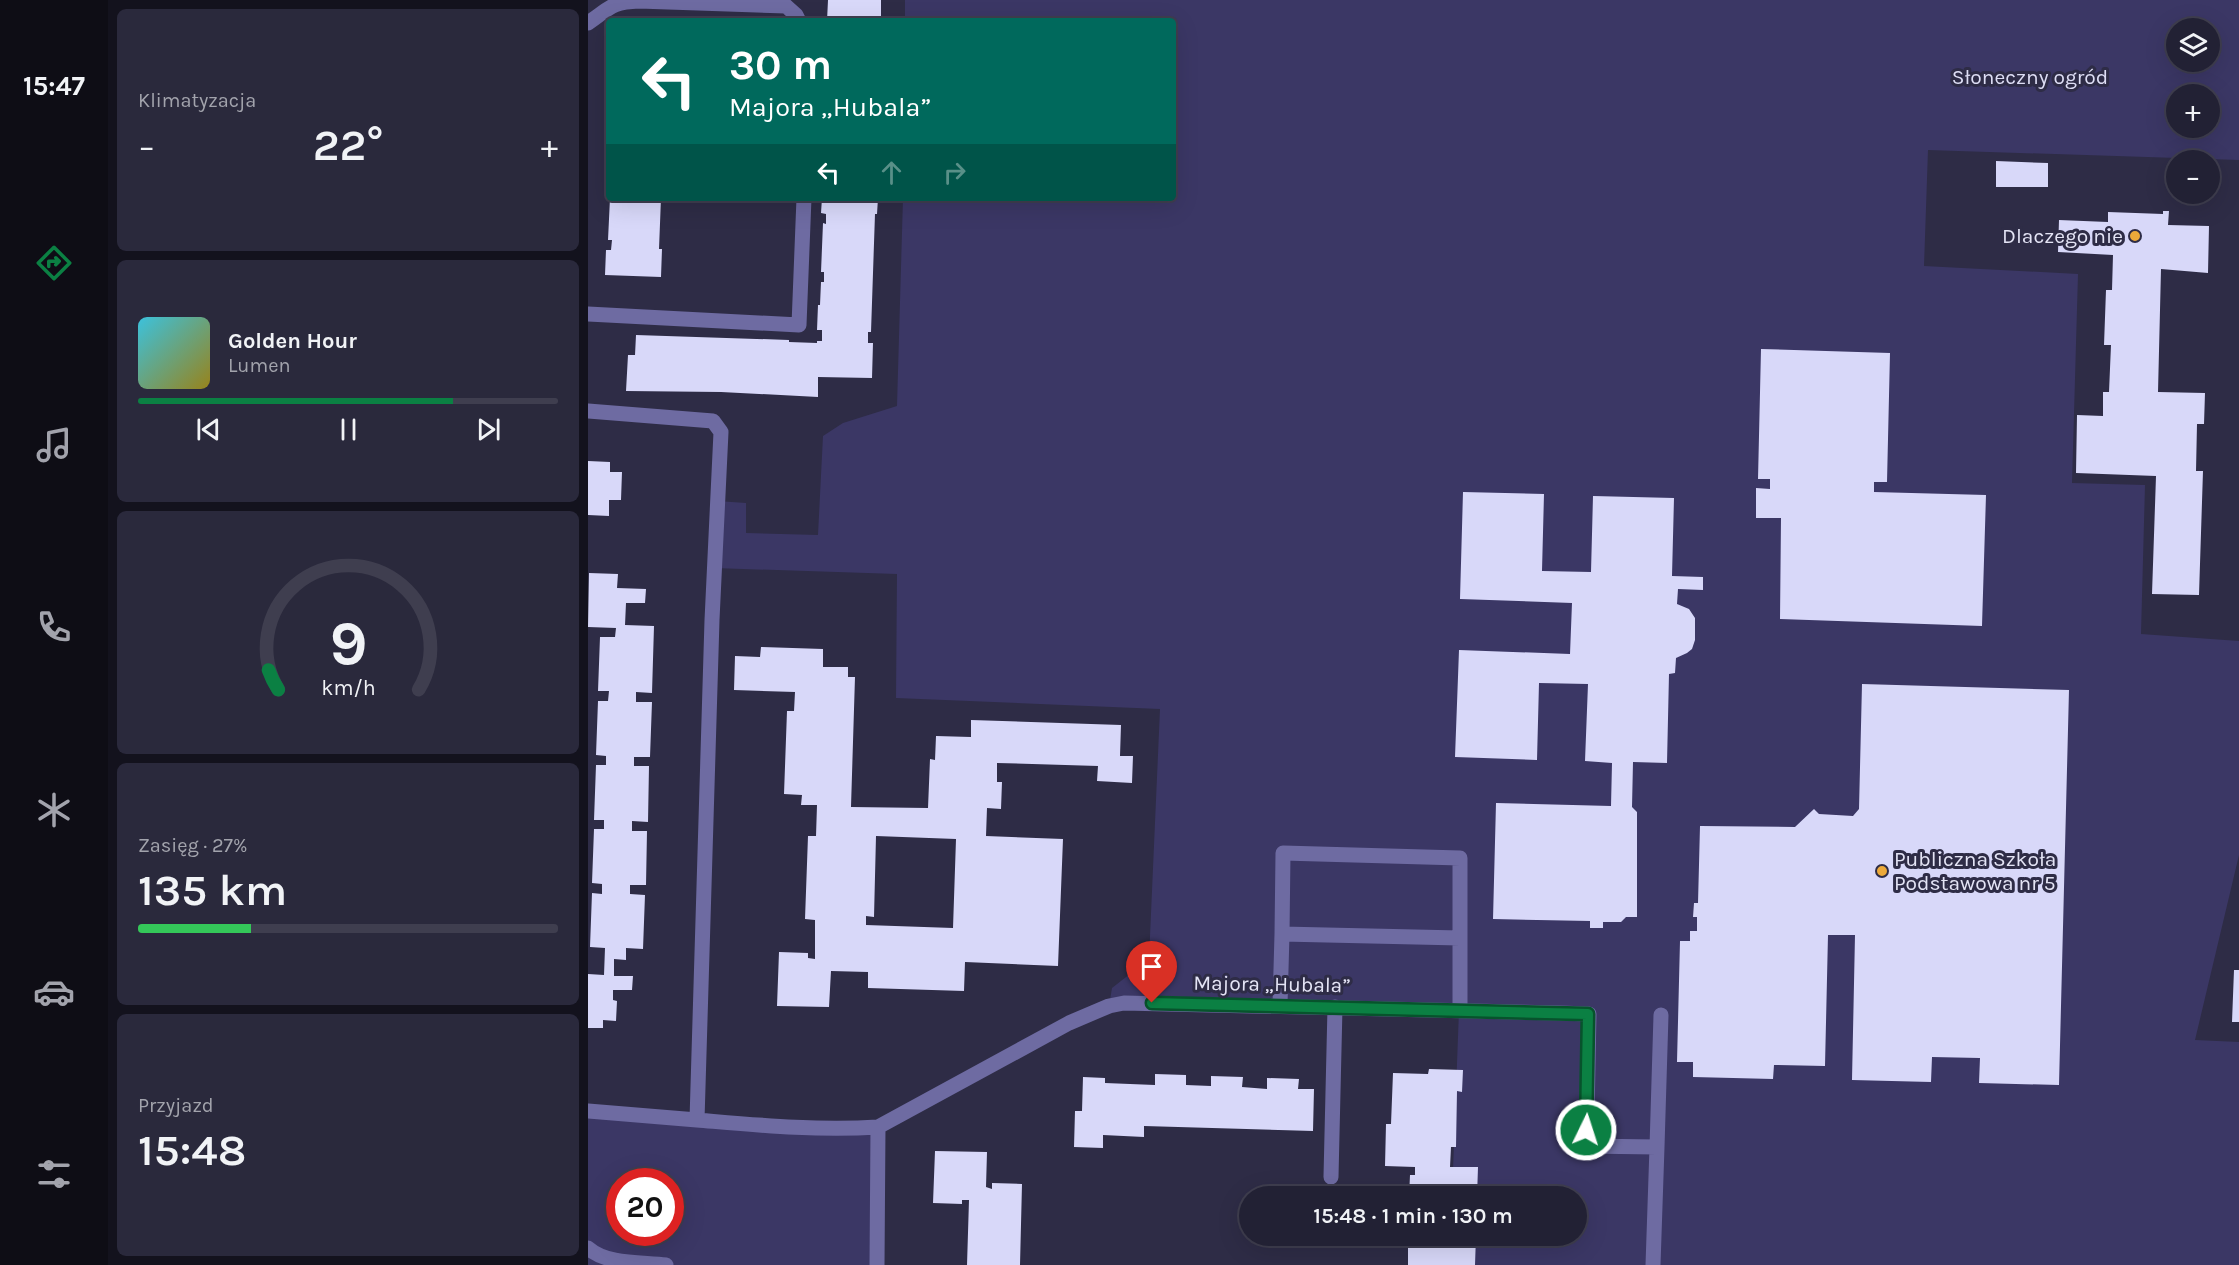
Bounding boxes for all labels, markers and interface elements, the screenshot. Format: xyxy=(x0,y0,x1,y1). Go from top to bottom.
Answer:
map controls xyxy=(2166,18,2220,204)
button: layers xyxy=(2166,18,2220,72)
text: 30 m xyxy=(729,40,832,90)
icon: left xyxy=(630,42,708,120)
park label: Słoneczny ogród xyxy=(1952,65,2108,89)
text: 15:47 xyxy=(23,70,85,102)
button: + xyxy=(2166,84,2220,138)
text: Klimatyzacja xyxy=(138,89,256,112)
text: Majora „Hubala” xyxy=(729,91,931,123)
text: 22° xyxy=(313,119,383,171)
text: − xyxy=(138,127,155,165)
text: + xyxy=(541,127,558,165)
button: − xyxy=(2166,150,2220,204)
icon: left xyxy=(812,156,845,189)
icon: ahead xyxy=(875,156,908,189)
icon: right xyxy=(938,156,971,189)
place label: Dlaczego nie xyxy=(2002,224,2123,248)
marker: Dlaczego nie xyxy=(2128,229,2142,243)
icon: directions xyxy=(33,242,75,284)
text: Golden Hour xyxy=(228,328,357,354)
text: Lumen xyxy=(228,354,291,377)
icon: previous xyxy=(192,413,225,446)
icon: pause xyxy=(332,413,365,446)
icon: next xyxy=(472,413,505,446)
icon: music xyxy=(33,424,75,466)
icon: phone xyxy=(33,606,75,648)
text: 9 xyxy=(329,607,367,680)
text: km/h xyxy=(321,675,375,700)
icon: climate xyxy=(33,789,75,831)
text: Zasięg · 27% xyxy=(138,834,247,857)
place label: Publiczna Szkoła Podstawowa nr 5 xyxy=(1894,847,2056,895)
text: 135 km xyxy=(138,864,287,916)
marker: Publiczna Szkoła Podstawowa nr 5 xyxy=(1875,864,1889,878)
pin xyxy=(1126,941,1177,1003)
icon: arrive xyxy=(1135,950,1168,983)
icon: car xyxy=(33,971,75,1013)
street label: Majora „Hubala” xyxy=(1193,971,1351,997)
text: Przyjazd xyxy=(138,1094,214,1117)
position arrow xyxy=(1554,1098,1618,1162)
text: 15:48 xyxy=(138,1124,246,1176)
icon: filters xyxy=(33,1153,75,1195)
speed limit sign: 20 xyxy=(606,1168,684,1246)
text: 15:48 · 1 min · 130 m xyxy=(1313,1203,1513,1229)

